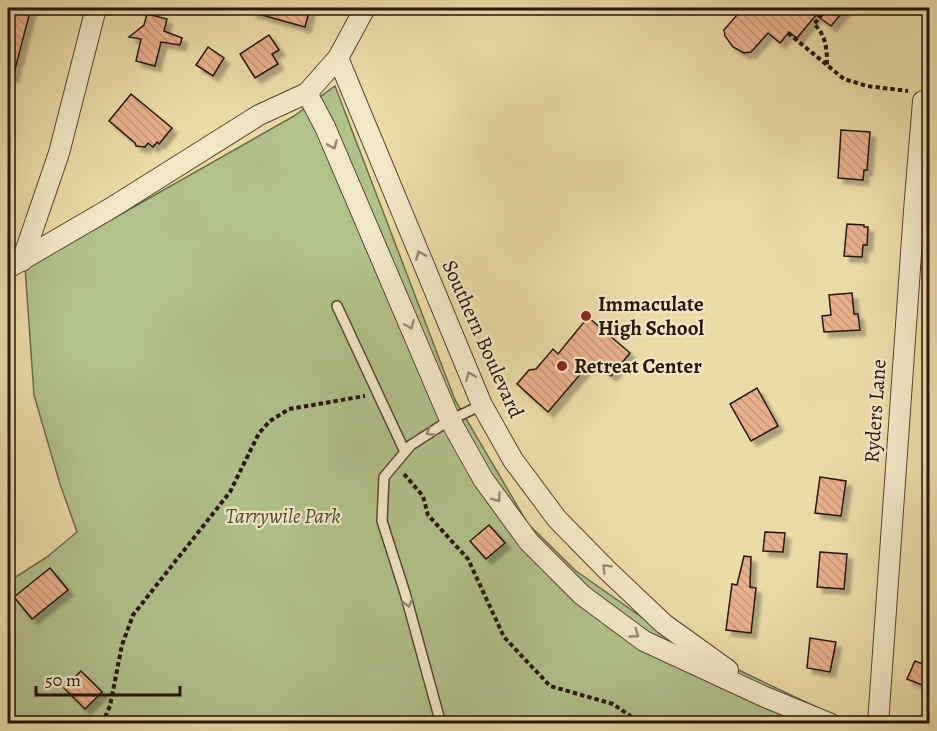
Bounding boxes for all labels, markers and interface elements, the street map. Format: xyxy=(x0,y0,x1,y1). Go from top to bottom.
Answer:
one-way arrow xyxy=(326,139,338,150)
one-way arrow xyxy=(415,251,427,262)
street label: Southern Boulevard xyxy=(436,255,531,423)
place label: Immaculate High School xyxy=(598,290,704,342)
marker: Immaculate High School xyxy=(579,309,593,323)
one-way arrow xyxy=(402,318,414,329)
place label: Retreat Center xyxy=(574,352,702,380)
street label: Ryders Lane xyxy=(857,358,893,464)
marker: Retreat Center xyxy=(555,359,569,373)
one-way arrow xyxy=(465,372,477,383)
one-way arrow xyxy=(426,425,437,436)
one-way arrow xyxy=(490,492,501,503)
park label: Tarrywile Park xyxy=(225,502,341,530)
one-way arrow xyxy=(602,565,613,576)
one-way arrow xyxy=(400,598,413,608)
one-way arrow xyxy=(629,627,640,638)
scale bar xyxy=(36,659,180,697)
text: 50 m xyxy=(45,668,81,692)

